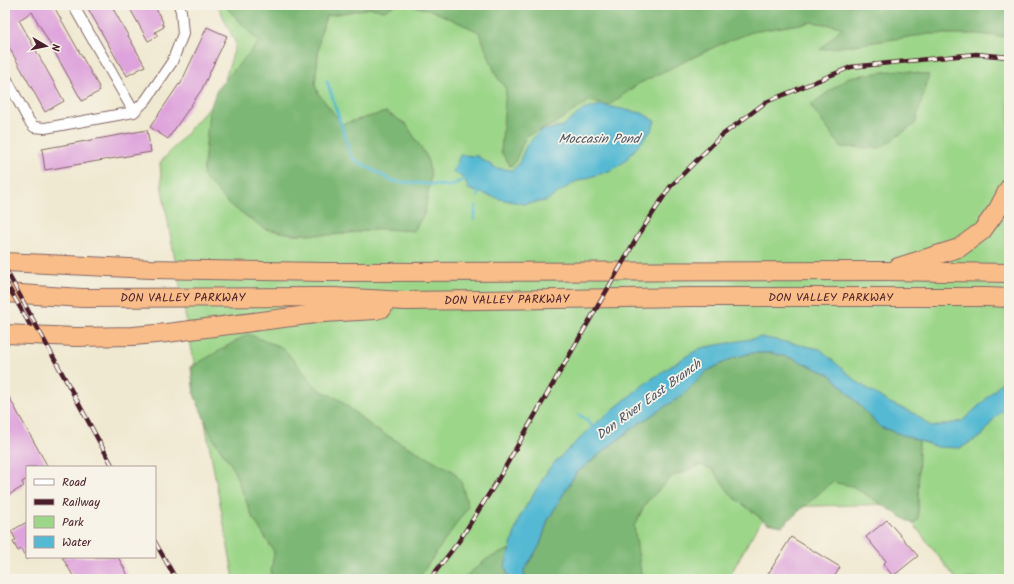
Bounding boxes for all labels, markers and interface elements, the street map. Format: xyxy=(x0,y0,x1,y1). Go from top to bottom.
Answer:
north arrow xyxy=(26,26,66,66)
text: N xyxy=(45,43,64,52)
water label: Moccasin Pond xyxy=(559,129,643,150)
street label: DON VALLEY PARKWAY xyxy=(120,288,247,307)
street label: DON VALLEY PARKWAY xyxy=(768,288,894,307)
street label: DON VALLEY PARKWAY xyxy=(444,289,571,310)
water label: Don River East Branch xyxy=(592,354,707,445)
legend xyxy=(26,466,156,558)
text: Road xyxy=(62,473,87,492)
text: Railway xyxy=(62,493,100,512)
text: Park xyxy=(62,513,84,532)
text: Water xyxy=(62,533,92,552)

